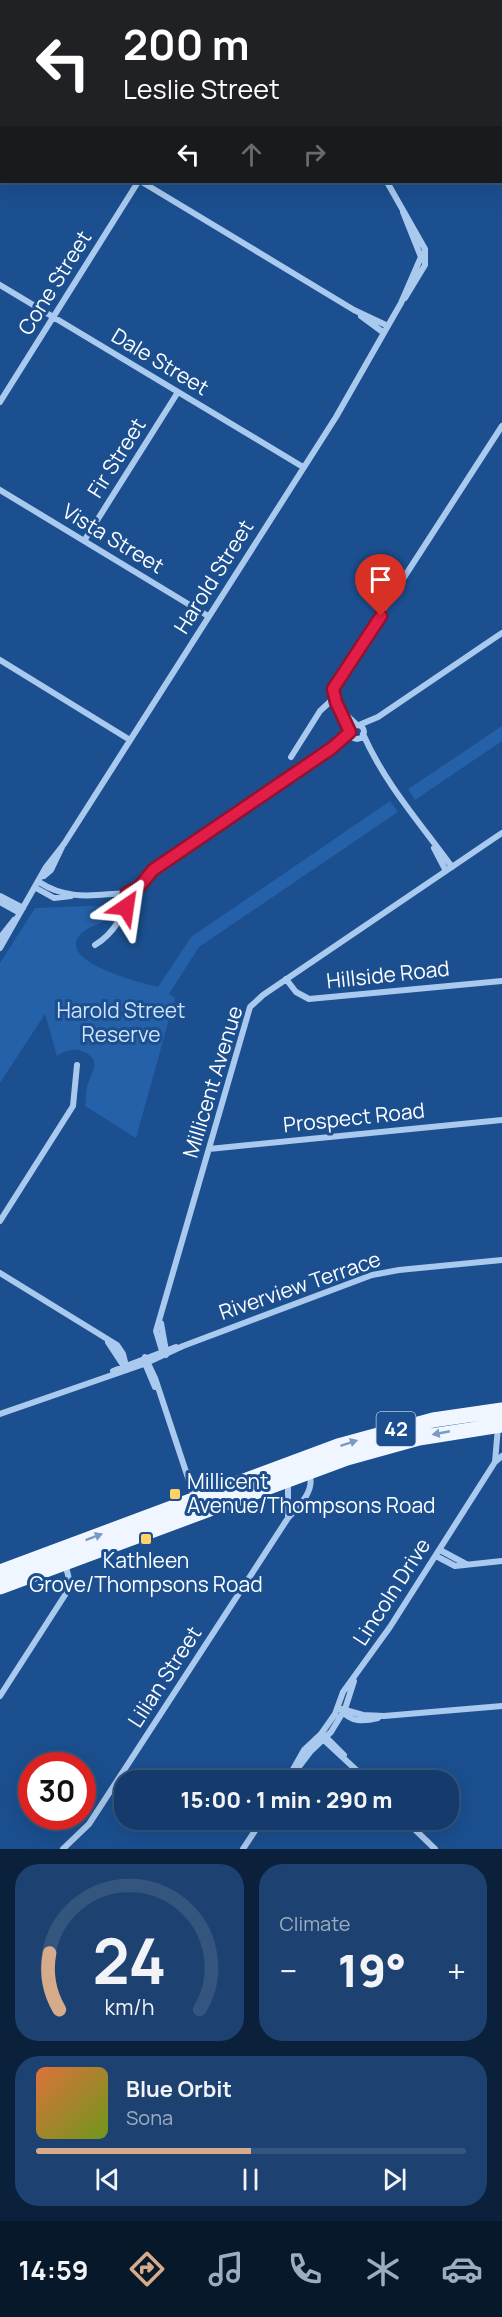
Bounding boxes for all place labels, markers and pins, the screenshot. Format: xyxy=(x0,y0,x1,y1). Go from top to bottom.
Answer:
pin xyxy=(355,554,406,616)
place label: Millicent Avenue/Thompsons Road xyxy=(187,1467,436,1519)
marker: Millicent Avenue/Thompsons Road xyxy=(168,1487,182,1501)
marker: Kathleen Grove/Thompsons Road xyxy=(139,1532,153,1546)
place label: Kathleen Grove/Thompsons Road xyxy=(29,1546,263,1598)

